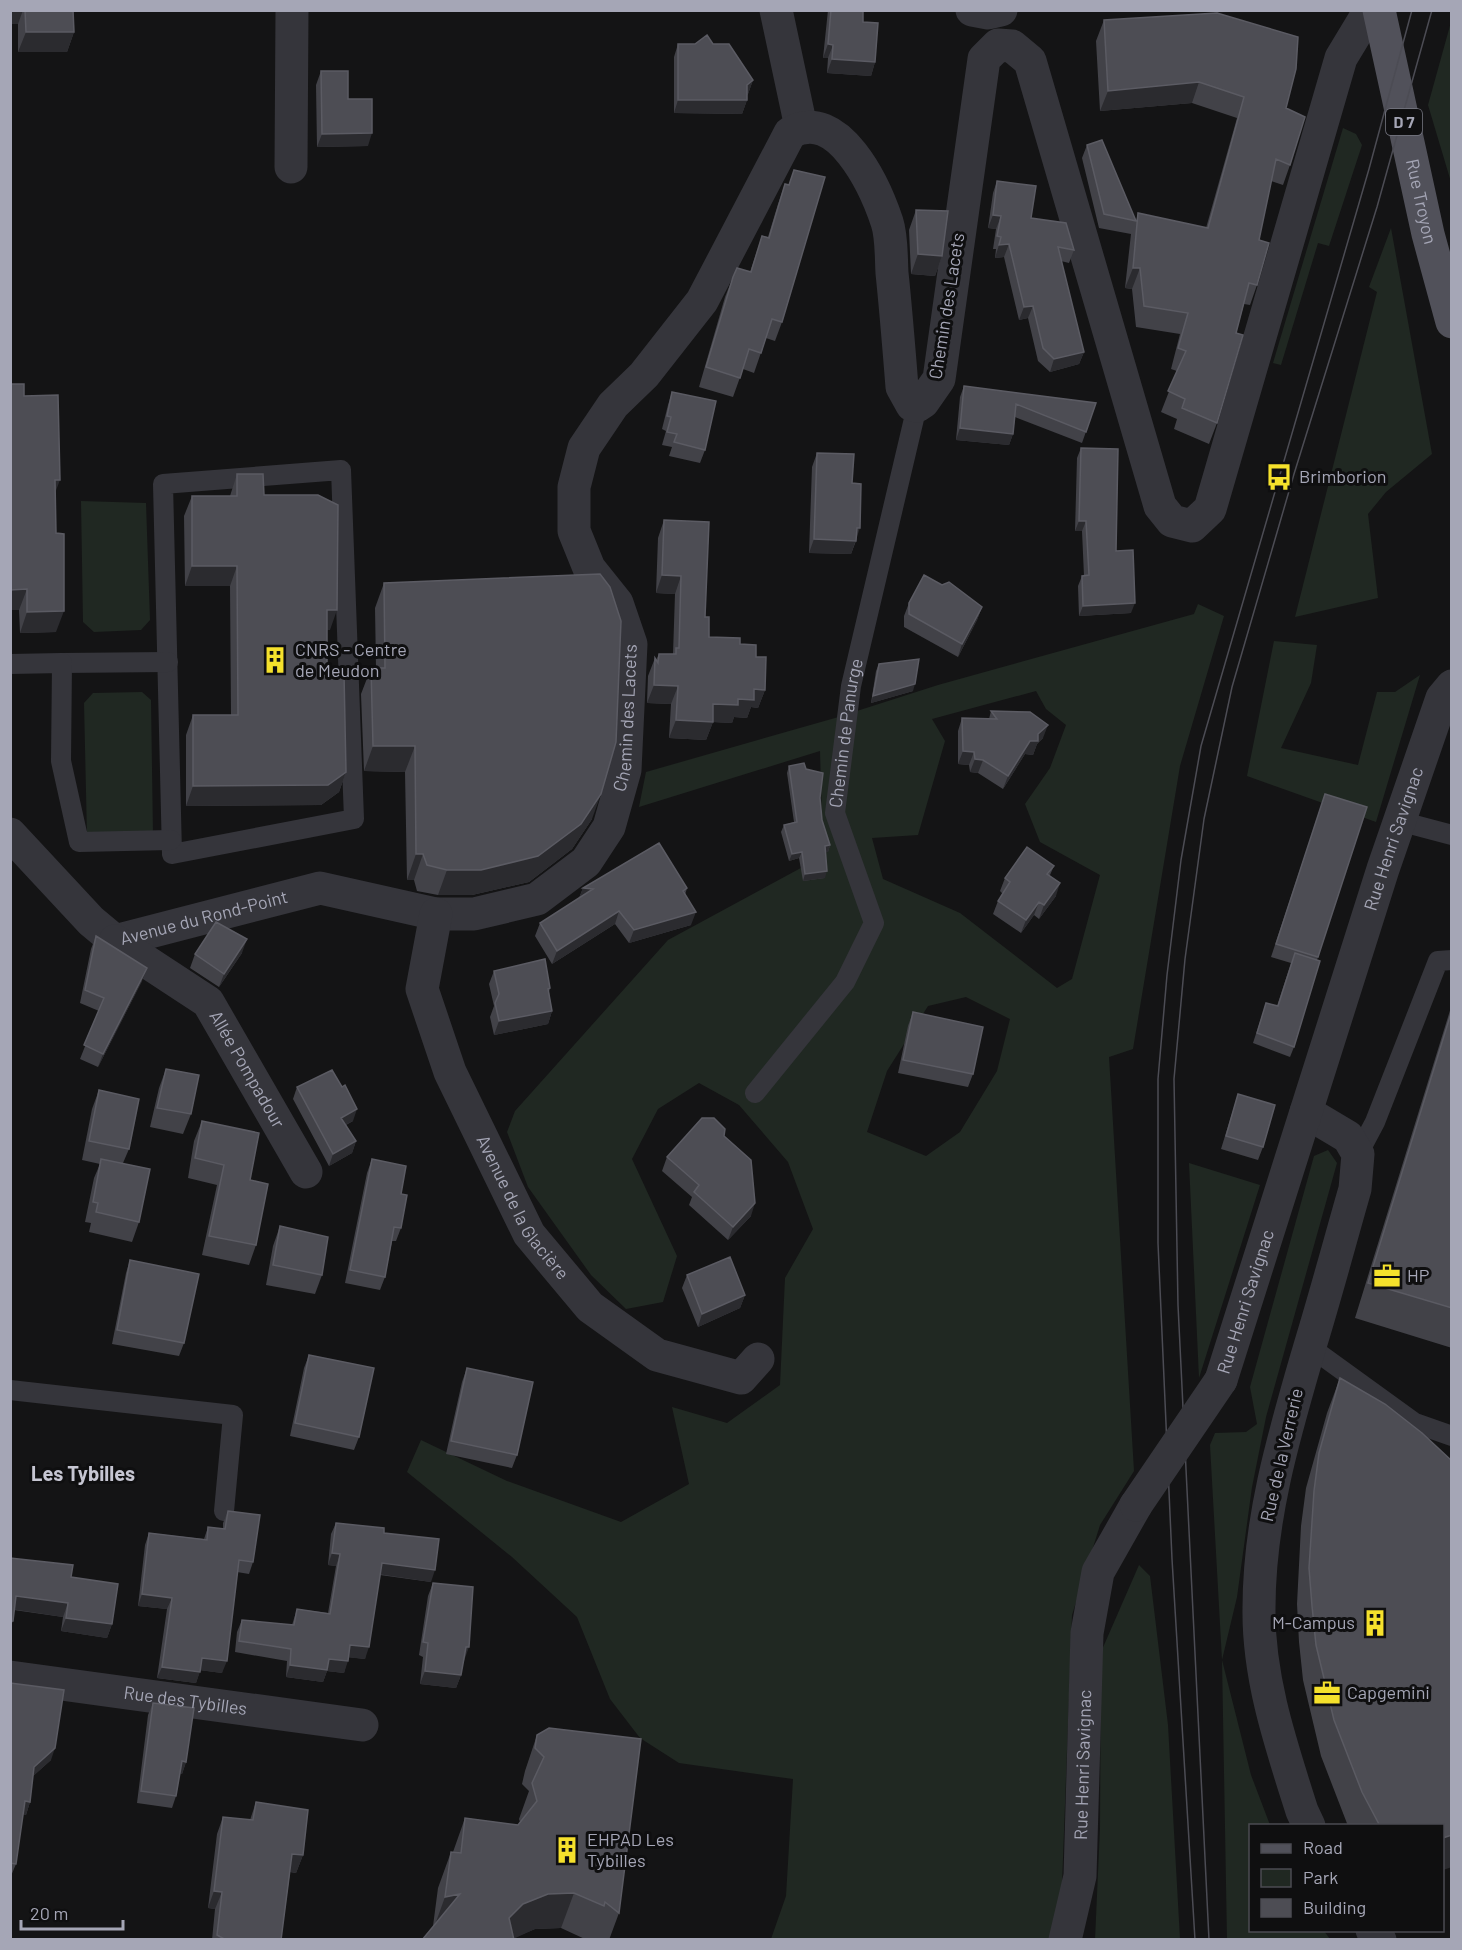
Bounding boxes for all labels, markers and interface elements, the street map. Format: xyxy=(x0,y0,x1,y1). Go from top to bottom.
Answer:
road number: D 7 xyxy=(1386,109,1422,135)
street label: Rue Troyon xyxy=(1402,157,1442,246)
street label: Chemin des Lacets xyxy=(924,231,968,381)
bus stop icon: Brimborion xyxy=(1264,462,1294,492)
place label: Brimborion xyxy=(1299,465,1386,487)
place label: CNRS - Centre de Meudon xyxy=(295,638,407,681)
street label: Chemin des Lacets xyxy=(608,644,641,794)
building icon: CNRS - Centre de Meudon xyxy=(260,645,290,675)
street label: Chemin de Panurge xyxy=(824,656,867,809)
street label: Rue Henri Savignac xyxy=(1358,764,1427,913)
street label: Avenue du Rond-Point xyxy=(118,885,290,949)
street label: Allée Pompadour xyxy=(205,1006,290,1132)
street label: Avenue de la Glacière xyxy=(472,1131,574,1284)
street label: Rue Henri Savignac xyxy=(1212,1227,1278,1377)
office icon: HP xyxy=(1372,1261,1402,1291)
place label: HP xyxy=(1407,1264,1429,1286)
street label: Rue de la Verrerie xyxy=(1255,1386,1307,1524)
district label: Les Tybilles xyxy=(31,1461,135,1485)
building icon: M-Campus xyxy=(1360,1608,1390,1638)
place label: M-Campus xyxy=(1272,1611,1355,1633)
office icon: Capgemini xyxy=(1312,1678,1342,1708)
street label: Rue des Tybilles xyxy=(122,1681,249,1719)
place label: Capgemini xyxy=(1347,1681,1430,1703)
street label: Rue Henri Savignac xyxy=(1069,1689,1095,1840)
legend xyxy=(1249,1824,1444,1932)
place label: EHPAD Les Tybilles xyxy=(587,1828,674,1871)
building icon: EHPAD Les Tybilles xyxy=(552,1835,582,1865)
text: Road xyxy=(1303,1836,1343,1858)
text: Park xyxy=(1303,1866,1338,1888)
scale bar xyxy=(21,1893,123,1931)
text: Building xyxy=(1303,1896,1366,1918)
text: 20 m xyxy=(30,1902,68,1924)

